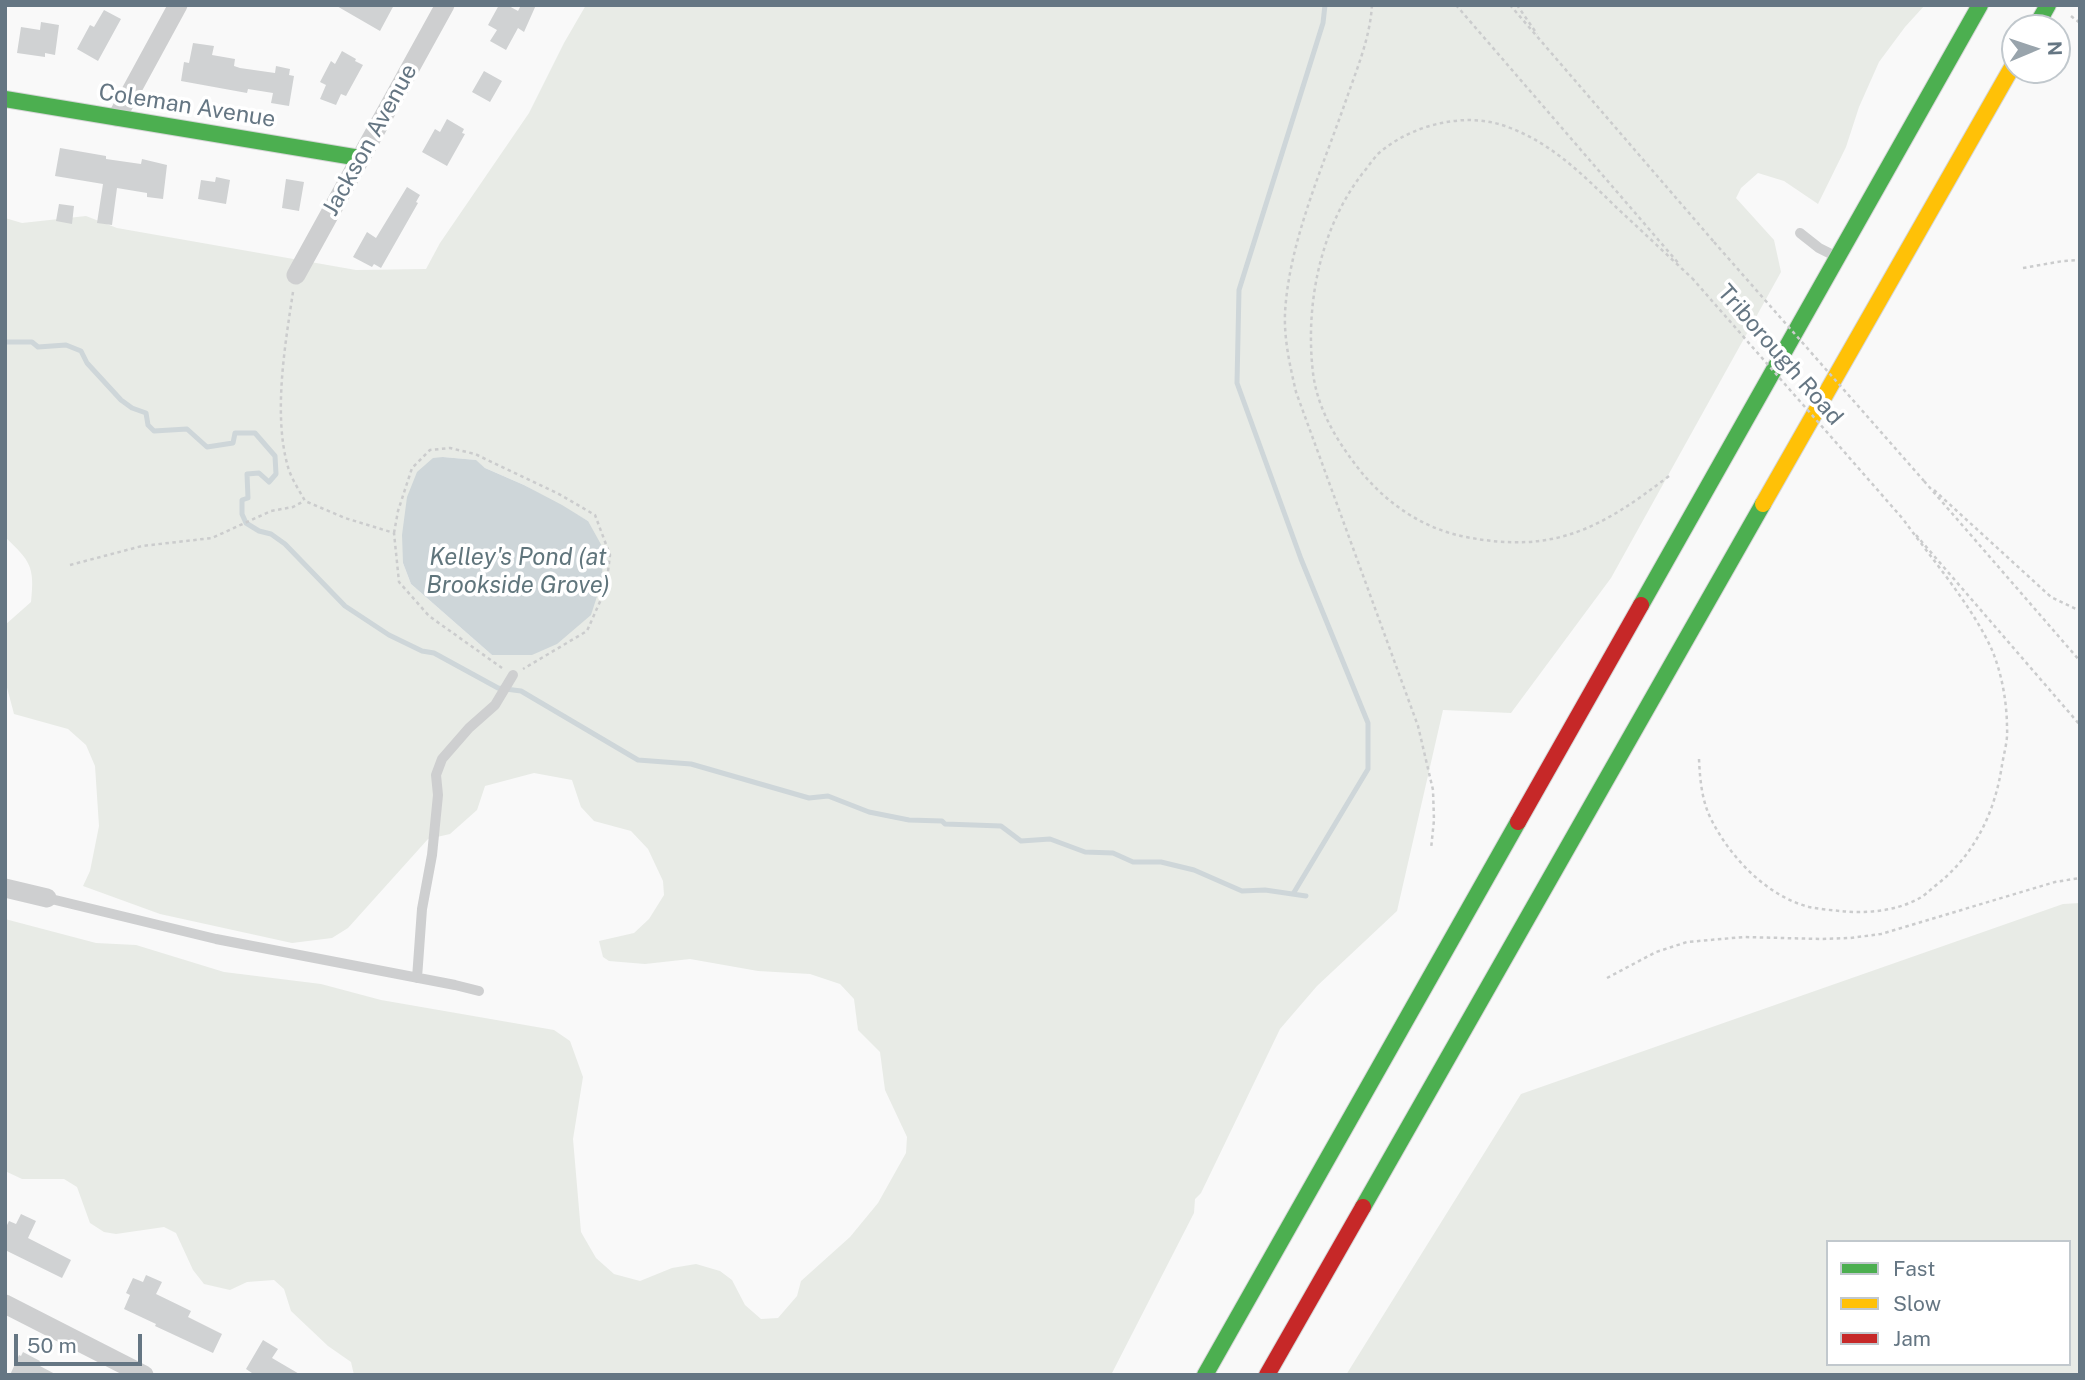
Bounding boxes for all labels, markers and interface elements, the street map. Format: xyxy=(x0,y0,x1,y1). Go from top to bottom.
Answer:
north arrow xyxy=(2001,14,2071,84)
text: N xyxy=(2044,41,2066,56)
street label: Jackson Avenue xyxy=(317,59,423,221)
street label: Coleman Avenue xyxy=(97,78,277,134)
street label: Triborough Road xyxy=(1711,279,1849,431)
water label: Kelley's Pond (at Brookside Grove) xyxy=(426,544,610,600)
legend xyxy=(1826,1240,2071,1366)
text: Fast xyxy=(1893,1256,1935,1281)
text: Slow xyxy=(1893,1291,1941,1316)
scale bar xyxy=(18,1320,145,1364)
text: Jam xyxy=(1893,1326,1931,1351)
text: 50 m xyxy=(27,1333,77,1358)

